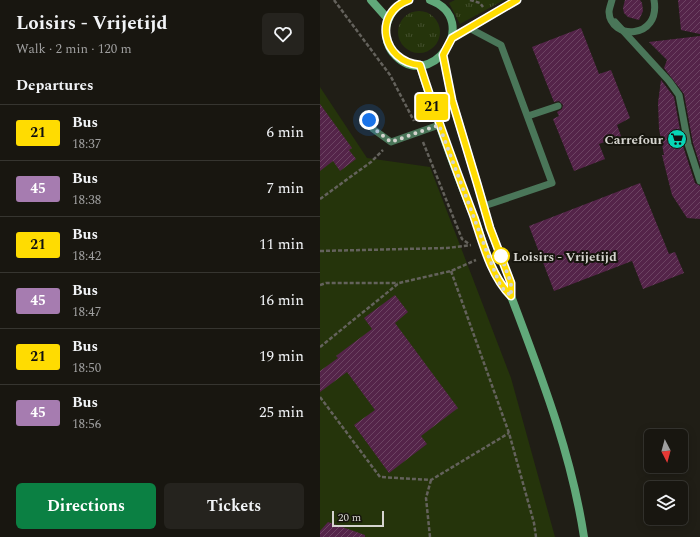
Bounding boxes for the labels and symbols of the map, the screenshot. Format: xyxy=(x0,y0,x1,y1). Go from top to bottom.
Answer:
line badge: 21 xyxy=(414,94,450,120)
your location xyxy=(359,110,379,130)
supermarket icon: Carrefour xyxy=(666,128,688,150)
place label: Carrefour xyxy=(605,130,663,150)
marker: Loisirs - Vrijetijd xyxy=(492,247,510,265)
place label: Loisirs - Vrijetijd xyxy=(513,247,617,267)
north arrow xyxy=(644,429,688,473)
scale bar xyxy=(332,509,384,528)

